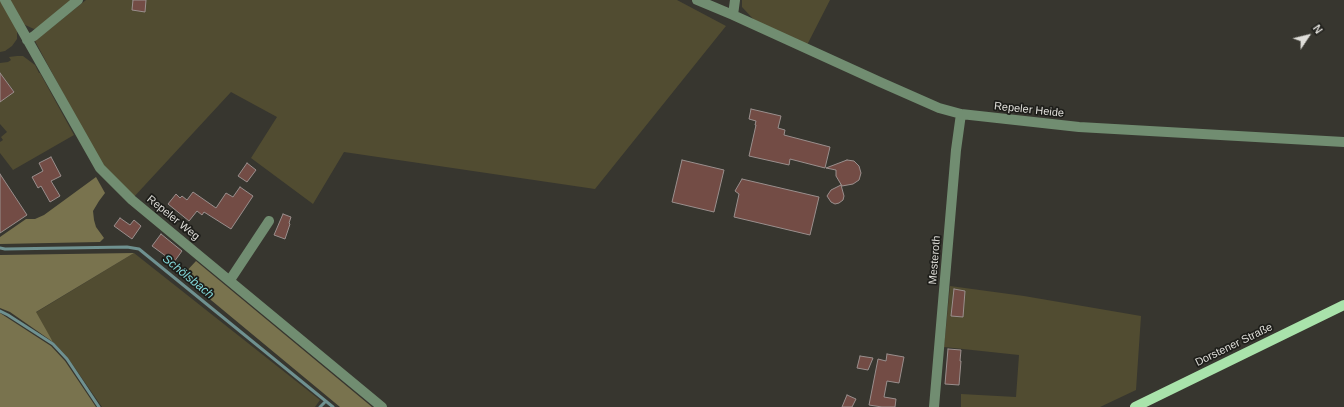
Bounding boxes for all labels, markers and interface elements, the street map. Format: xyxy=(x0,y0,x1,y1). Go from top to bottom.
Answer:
north arrow xyxy=(1288,16,1328,56)
text: N xyxy=(1311,22,1325,36)
street label: Repeler Heide xyxy=(993,100,1065,120)
street label: Repeler Weg xyxy=(144,193,202,243)
street label: Mesteroth xyxy=(926,235,944,285)
water label: Schölsbach xyxy=(159,252,217,302)
street label: Dorstener Straße xyxy=(1193,321,1275,369)

